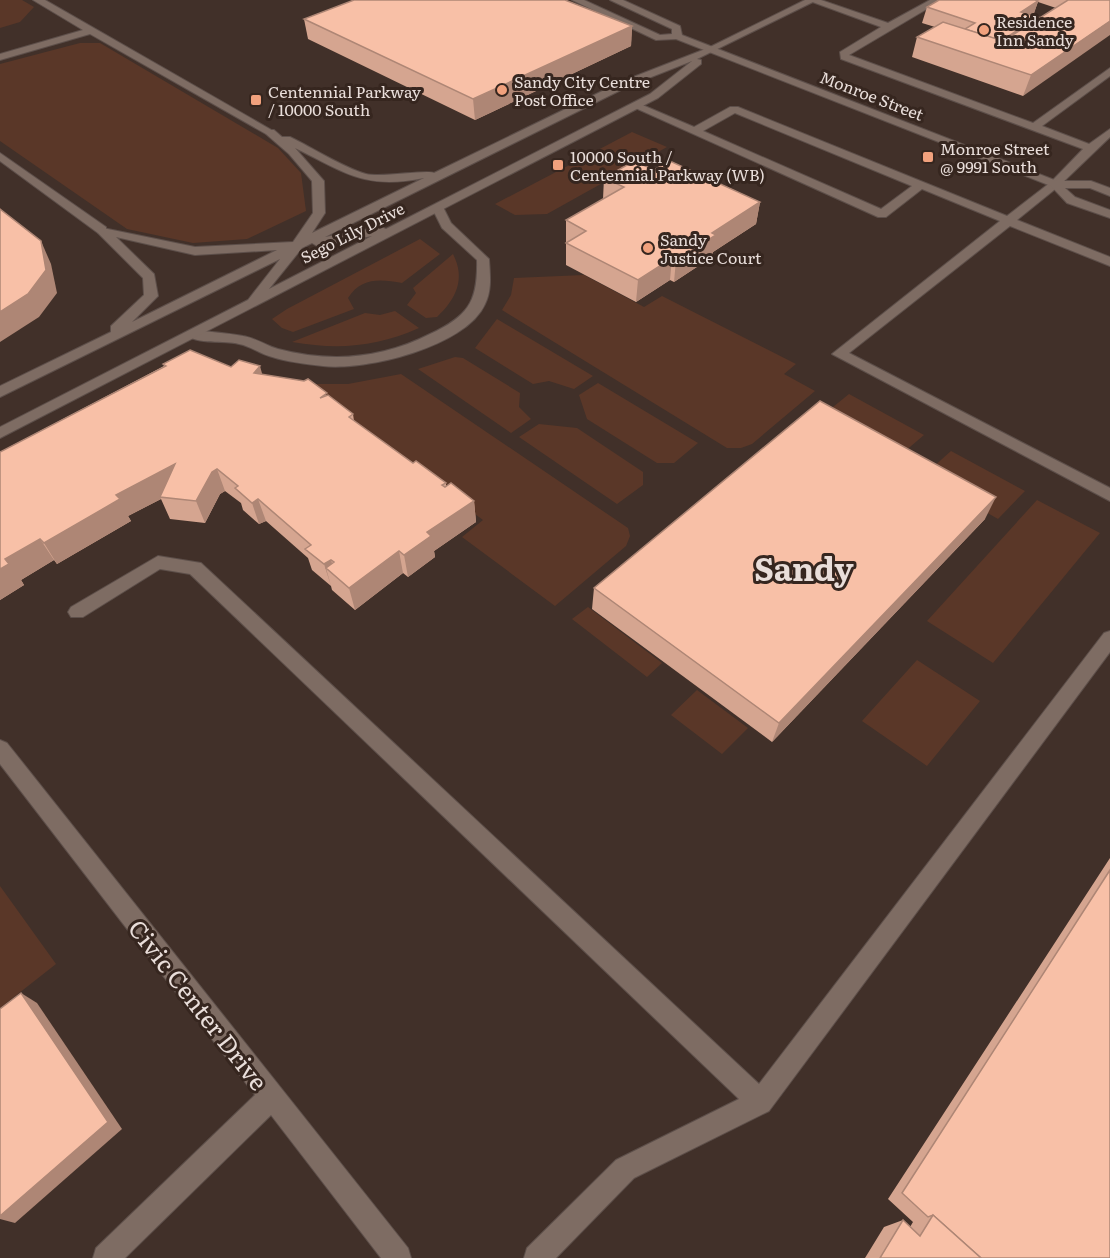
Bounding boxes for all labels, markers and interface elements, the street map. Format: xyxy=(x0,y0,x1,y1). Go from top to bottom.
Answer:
place label: Residence Inn Sandy xyxy=(996,9,1074,51)
marker: Residence Inn Sandy xyxy=(977,23,991,37)
street label: Monroe Street xyxy=(817,64,928,126)
place label: Sandy City Centre Post Office xyxy=(514,69,650,111)
place label: Centennial Parkway / 10000 South xyxy=(268,79,422,121)
marker: Sandy City Centre Post Office xyxy=(495,83,509,97)
marker: Centennial Parkway / 10000 South xyxy=(249,93,263,107)
place label: Monroe Street @ 9991 South xyxy=(940,136,1050,178)
place label: 10000 South / Centennial Parkway (WB) xyxy=(570,144,765,186)
marker: Monroe Street @ 9991 South xyxy=(921,150,935,164)
marker: 10000 South / Centennial Parkway (WB) xyxy=(551,158,565,172)
street label: Sego Lily Drive xyxy=(296,195,408,269)
place label: Sandy Justice Court xyxy=(660,227,762,269)
marker: Sandy Justice Court xyxy=(641,241,655,255)
district label: Sandy xyxy=(754,543,854,591)
street label: Civic Center Drive xyxy=(121,911,277,1097)

